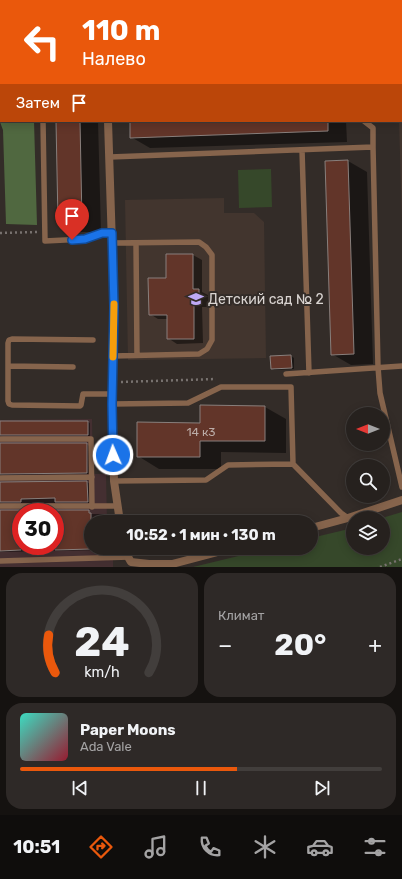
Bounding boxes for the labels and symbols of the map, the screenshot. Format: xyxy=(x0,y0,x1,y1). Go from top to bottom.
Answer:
pin xyxy=(55,199,89,240)
school or university icon: Детский сад № 2 xyxy=(187,290,205,308)
place label: Детский сад № 2 xyxy=(208,291,324,308)
north arrow xyxy=(346,407,390,451)
house number: 14 к3 xyxy=(186,425,216,439)
position arrow xyxy=(92,434,134,476)
speed limit sign: 30 xyxy=(12,503,64,555)

